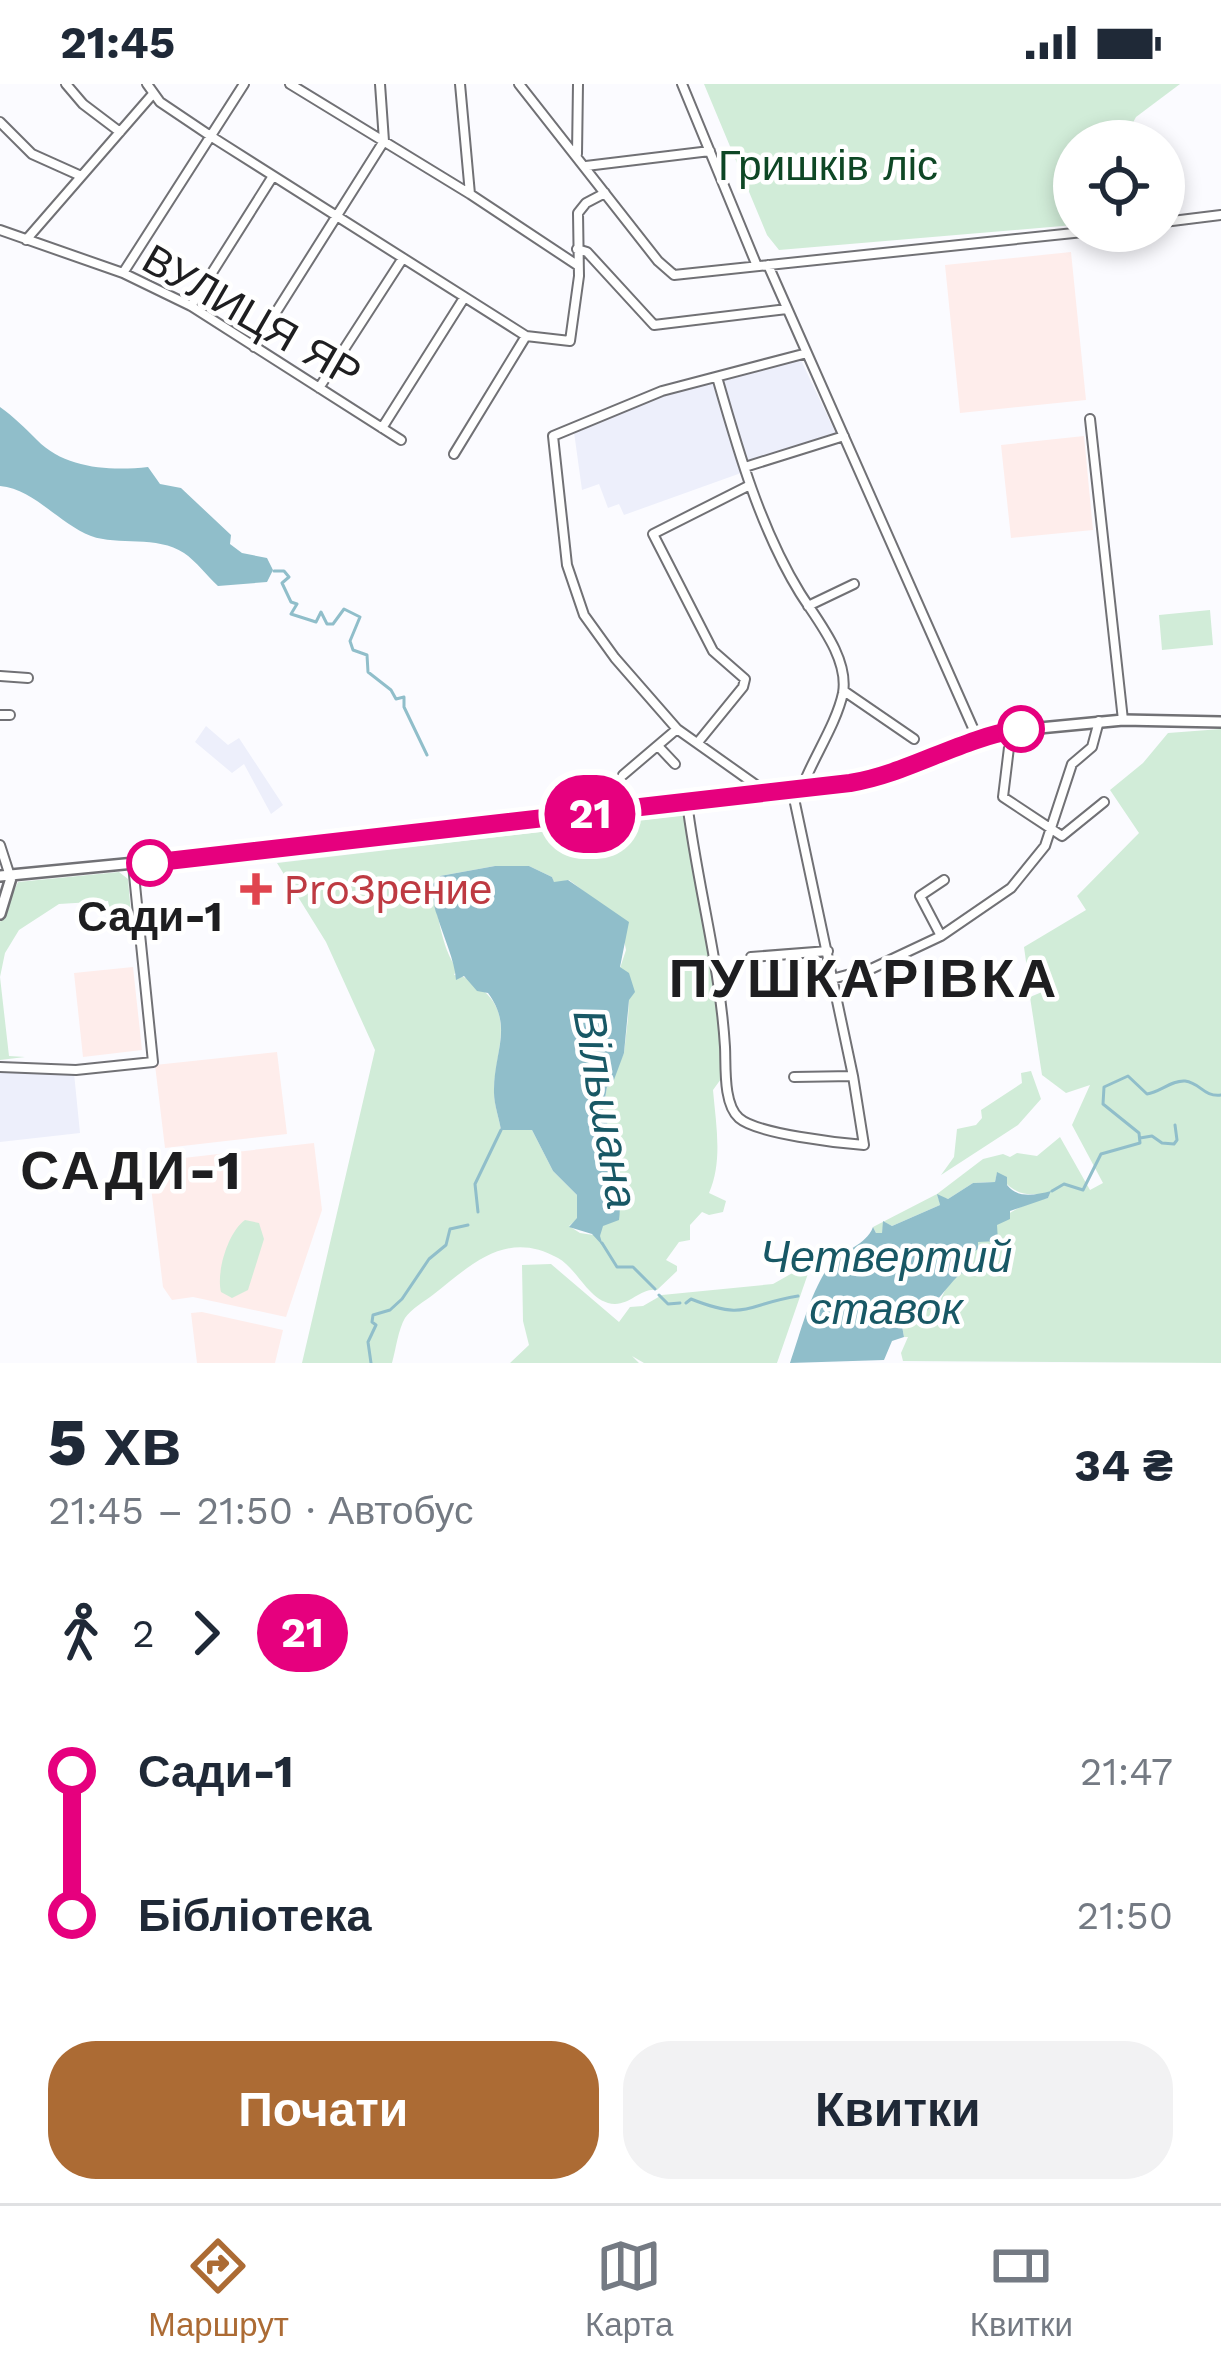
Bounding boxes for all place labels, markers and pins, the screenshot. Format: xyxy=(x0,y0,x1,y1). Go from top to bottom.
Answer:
unlabelled marker xyxy=(999,707,1043,751)
marker: Сади-1 xyxy=(128,841,172,885)
place label: ProЗрение xyxy=(283,865,492,914)
marker: ProЗрение xyxy=(240,873,272,905)
place label: Сади-1 xyxy=(77,892,223,941)

